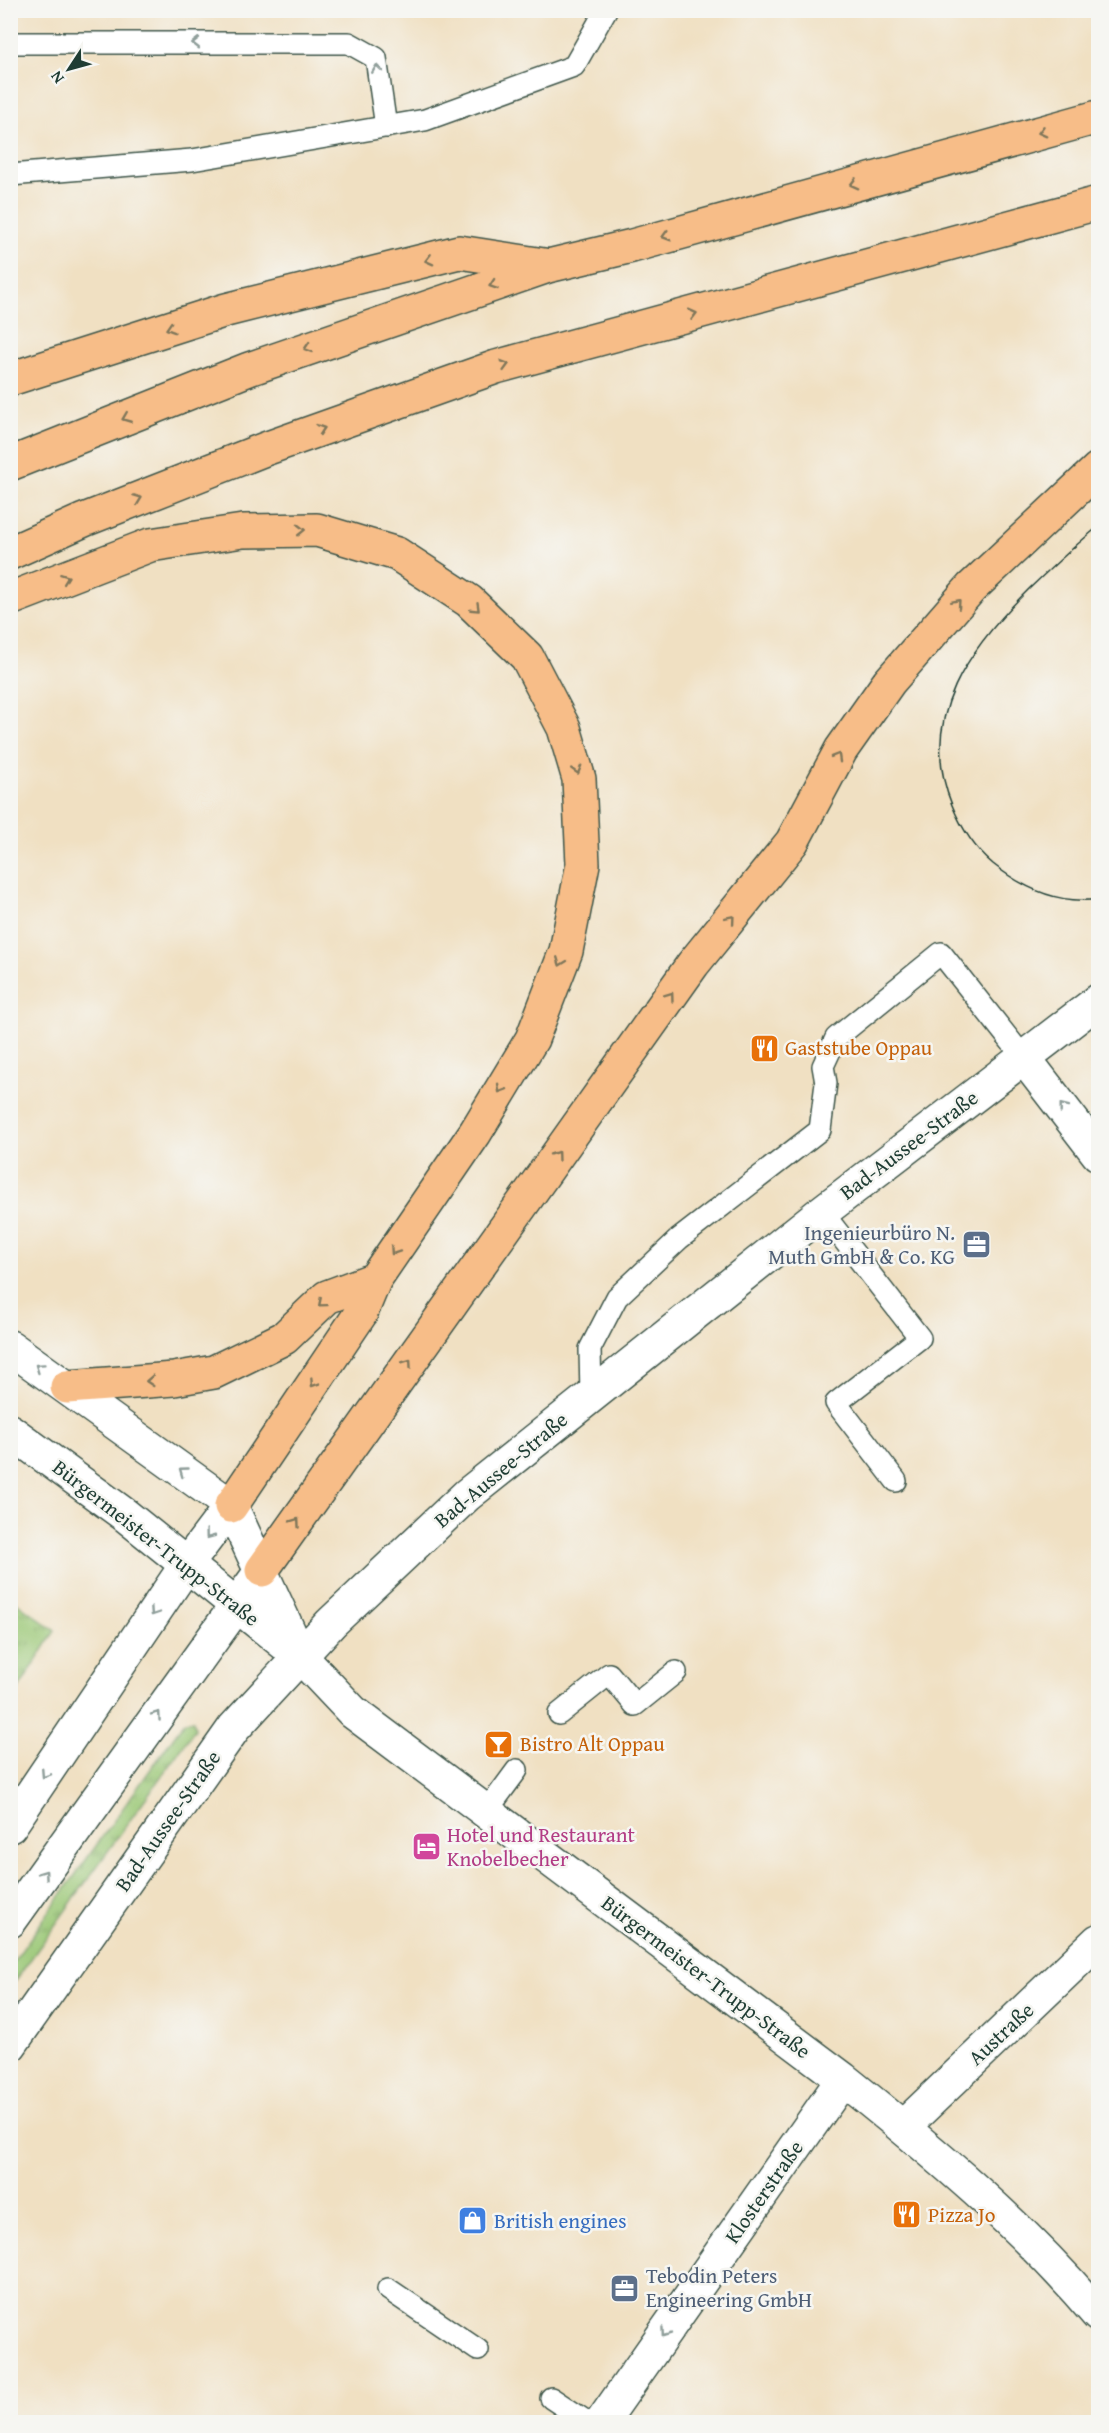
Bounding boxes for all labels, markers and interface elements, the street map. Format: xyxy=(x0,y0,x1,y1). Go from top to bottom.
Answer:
one-way arrow xyxy=(192,37,201,49)
north arrow xyxy=(39,39,99,99)
one-way arrow xyxy=(372,64,384,74)
text: N xyxy=(44,66,70,89)
one-way arrow xyxy=(1037,125,1048,137)
one-way arrow xyxy=(849,177,860,189)
one-way arrow xyxy=(661,229,672,241)
one-way arrow xyxy=(424,252,434,265)
one-way arrow xyxy=(488,278,499,291)
one-way arrow xyxy=(687,309,698,321)
one-way arrow xyxy=(165,321,176,333)
one-way arrow xyxy=(304,341,314,354)
one-way arrow xyxy=(499,360,510,372)
one-way arrow xyxy=(121,410,132,423)
one-way arrow xyxy=(315,424,325,437)
one-way arrow xyxy=(132,494,143,506)
one-way arrow xyxy=(297,524,306,536)
one-way arrow xyxy=(59,572,70,585)
one-way arrow xyxy=(469,600,480,611)
one-way arrow xyxy=(950,600,961,610)
one-way arrow xyxy=(830,753,841,763)
one-way arrow xyxy=(569,765,582,775)
one-way arrow xyxy=(724,915,735,926)
one-way arrow xyxy=(556,956,569,967)
one-way arrow xyxy=(663,992,674,1003)
restaurant icon: Gaststube Oppau xyxy=(748,1032,780,1064)
place label: Gaststube Oppau xyxy=(785,1032,933,1063)
street label: Bad-Aussee-Straße xyxy=(833,1082,984,1207)
one-way arrow xyxy=(497,1083,509,1093)
one-way arrow xyxy=(1059,1103,1070,1114)
one-way arrow xyxy=(549,1150,560,1161)
place label: Ingenieurbüro N. Muth GmbH & Co. KG xyxy=(768,1217,955,1272)
office icon: Ingenieurbüro N. Muth GmbH & Co. KG xyxy=(960,1229,992,1261)
one-way arrow xyxy=(390,1245,401,1256)
one-way arrow xyxy=(318,1296,329,1307)
one-way arrow xyxy=(401,1359,412,1370)
one-way arrow xyxy=(34,1363,45,1374)
one-way arrow xyxy=(145,1374,154,1387)
one-way arrow xyxy=(310,1377,321,1388)
street label: Bad-Aussee-Straße xyxy=(427,1404,574,1535)
street label: Bürgermeister-Trupp-Straße xyxy=(46,1452,266,1633)
one-way arrow xyxy=(179,1468,190,1479)
one-way arrow xyxy=(289,1518,300,1529)
one-way arrow xyxy=(205,1528,216,1539)
one-way arrow xyxy=(149,1606,161,1616)
one-way arrow xyxy=(150,1710,161,1721)
bar icon: Bistro Alt Oppau xyxy=(483,1728,515,1760)
place label: Bistro Alt Oppau xyxy=(520,1728,665,1759)
street label: Bad-Aussee-Straße xyxy=(107,1744,228,1898)
one-way arrow xyxy=(40,1768,52,1778)
place label: Hotel und Restaurant Knobelbecher xyxy=(447,1819,636,1874)
hotel icon: Hotel und Restaurant Knobelbecher xyxy=(410,1831,442,1863)
one-way arrow xyxy=(37,1869,48,1880)
street label: Bürgermeister-Trupp-Straße xyxy=(595,1887,818,2066)
street label: Austraße xyxy=(961,1995,1041,2072)
street label: Klosterstraße xyxy=(717,2134,811,2250)
restaurant icon: Pizza Jo xyxy=(891,2199,923,2231)
place label: Pizza Jo xyxy=(928,2199,995,2230)
shop icon: British engines xyxy=(457,2205,489,2237)
place label: British engines xyxy=(494,2205,627,2236)
place label: Tebodin Peters Engineering GmbH xyxy=(646,2260,812,2315)
office icon: Tebodin Peters Engineering GmbH xyxy=(609,2272,641,2304)
one-way arrow xyxy=(661,2326,672,2337)

